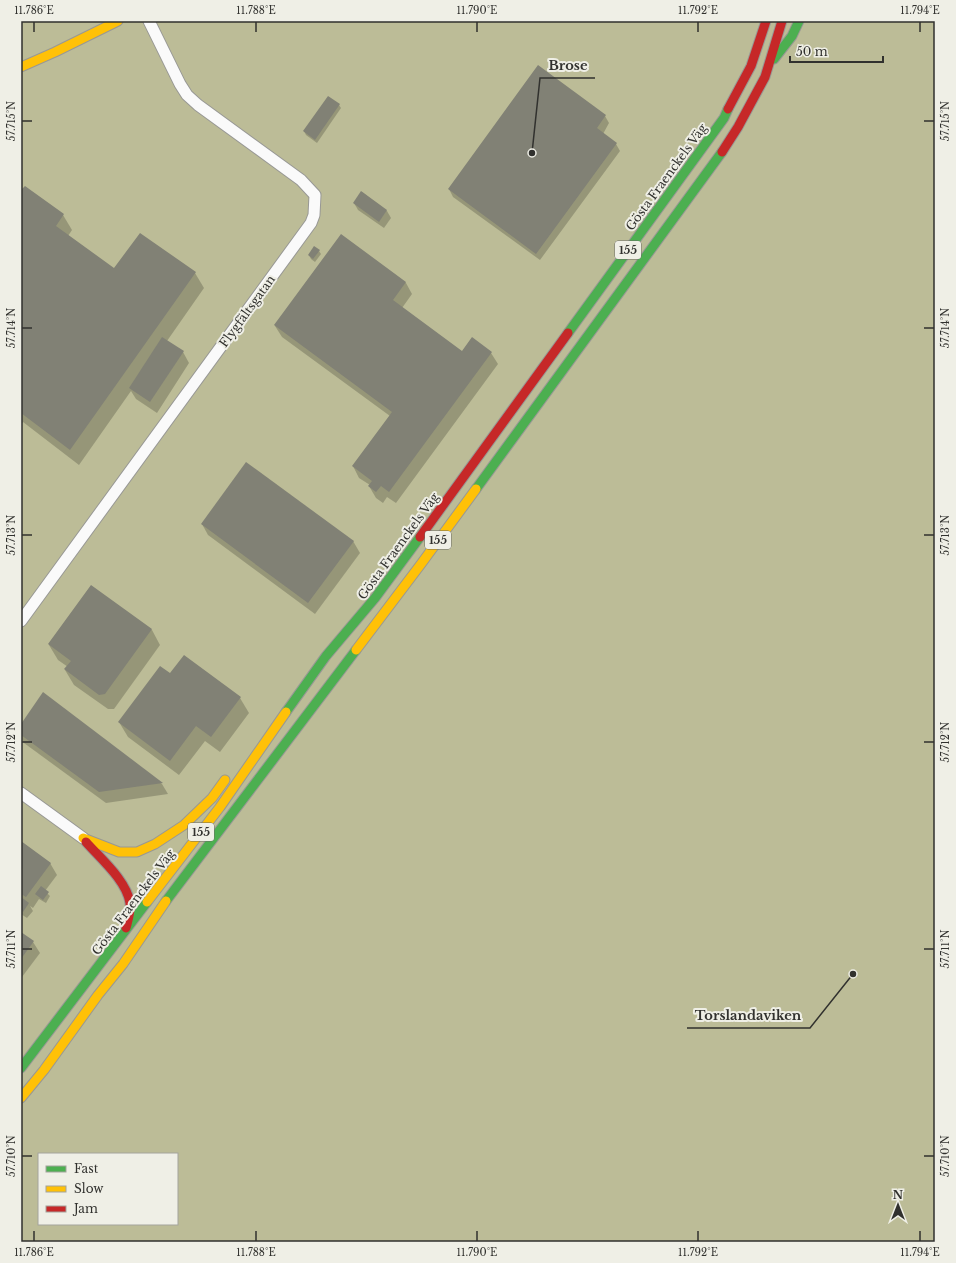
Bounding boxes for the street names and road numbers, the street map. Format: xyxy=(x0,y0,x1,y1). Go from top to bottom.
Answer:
street label: Gösta Fraenckels Väg xyxy=(622,120,710,233)
road number: 155 xyxy=(615,241,641,259)
street label: Flygfältsgatan xyxy=(216,272,278,350)
street label: Gösta Fraenckels Väg xyxy=(354,489,442,602)
road number: 155 xyxy=(425,531,451,549)
road number: 155 xyxy=(188,823,214,841)
street label: Gösta Fraenckels Väg xyxy=(88,846,178,958)

